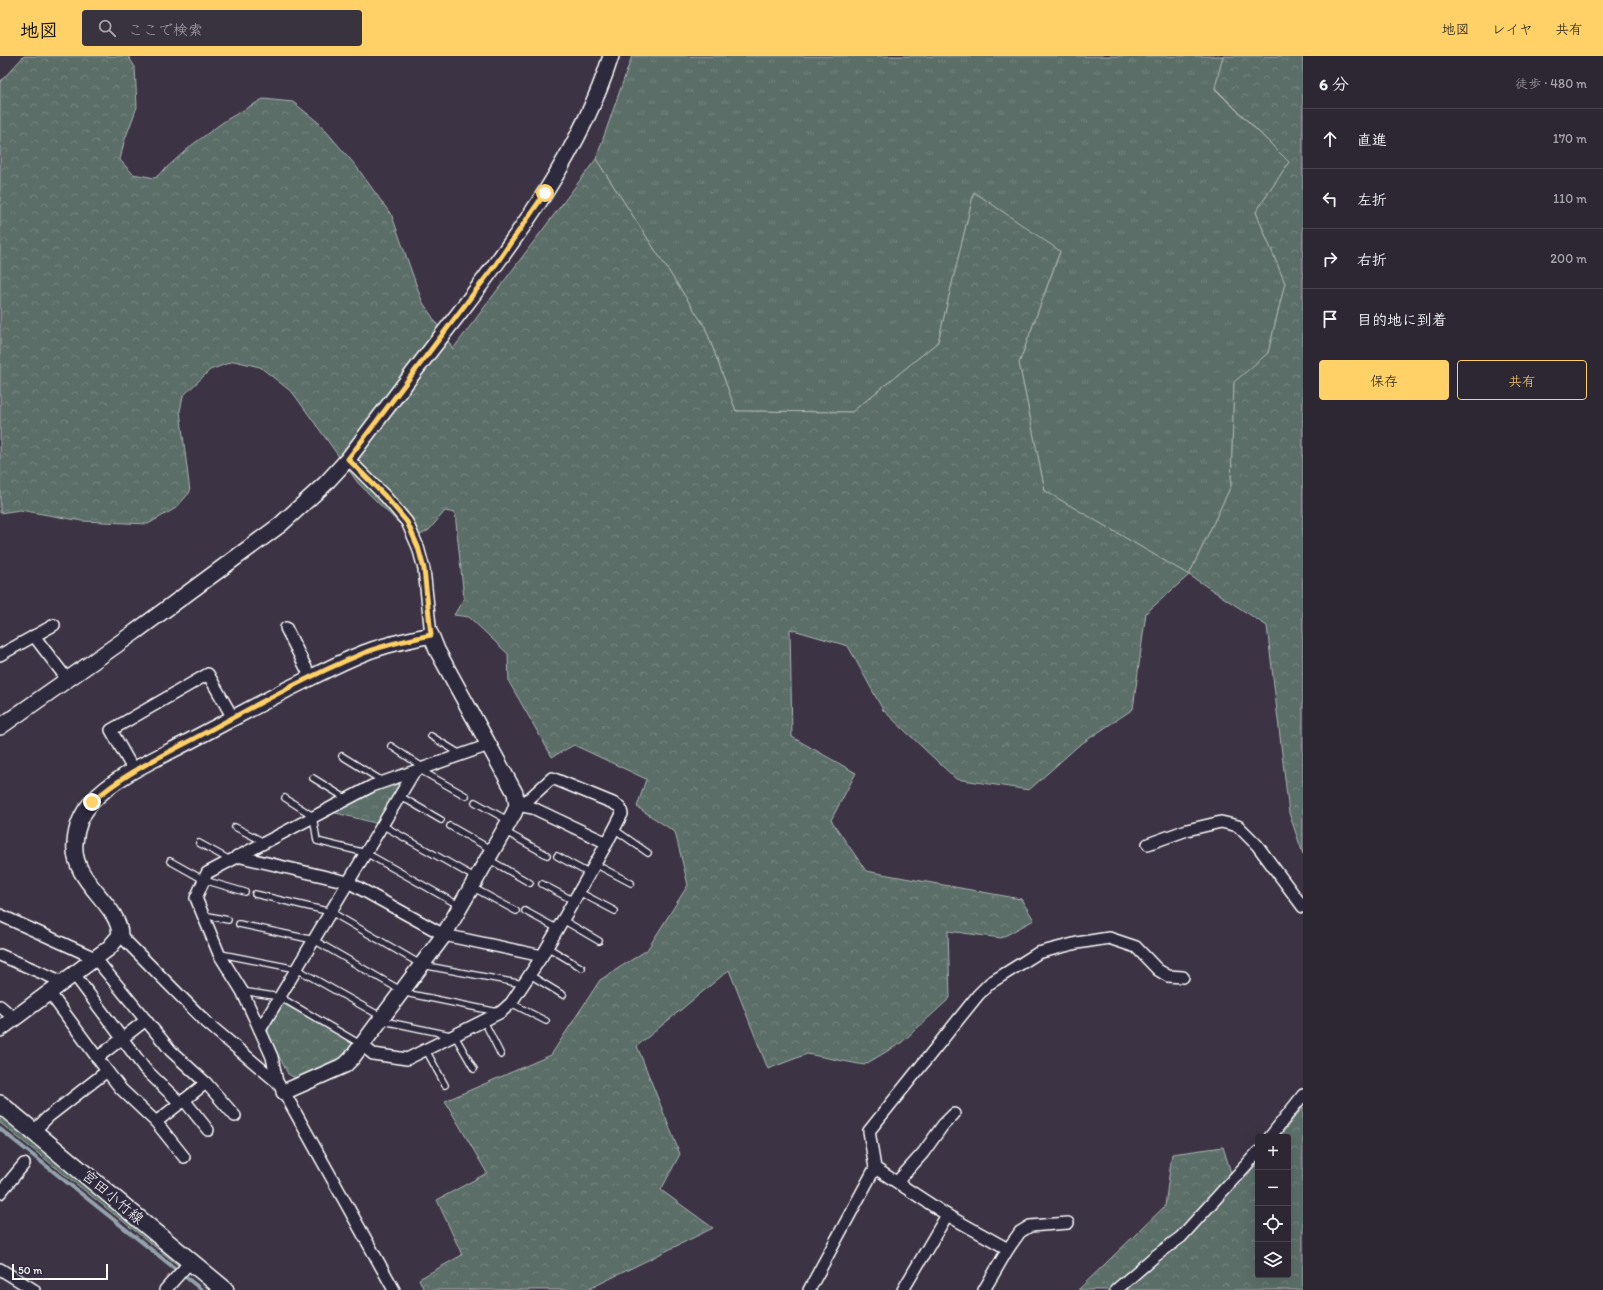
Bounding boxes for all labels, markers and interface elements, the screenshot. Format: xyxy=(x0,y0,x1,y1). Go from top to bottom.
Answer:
search box xyxy=(82,10,362,46)
icon: search xyxy=(96,17,118,39)
text: 地図 xyxy=(20,19,58,42)
text: ここで検索 xyxy=(128,21,203,39)
text: 地図 xyxy=(1442,21,1470,38)
text: レイヤ xyxy=(1492,21,1533,38)
text: 共有 xyxy=(1555,21,1583,38)
text: 6 分 xyxy=(1319,74,1349,94)
text: 徒歩 · 480 m xyxy=(1515,76,1587,91)
icon: ahead xyxy=(1319,128,1341,150)
text: 直進 xyxy=(1357,131,1387,149)
text: 170 m xyxy=(1553,131,1587,146)
route start xyxy=(536,184,554,202)
icon: left xyxy=(1319,188,1341,210)
text: 左折 xyxy=(1357,191,1387,209)
text: 110 m xyxy=(1553,191,1587,206)
icon: right xyxy=(1319,248,1341,270)
text: 右折 xyxy=(1357,251,1387,269)
text: 200 m xyxy=(1550,251,1587,266)
icon: arrive xyxy=(1319,308,1341,330)
text: 目的地に到着 xyxy=(1357,311,1447,329)
button: 保存 xyxy=(1319,360,1449,400)
button: 共有 xyxy=(1457,360,1587,400)
route end xyxy=(83,793,101,811)
map controls xyxy=(1255,1134,1291,1278)
button: + xyxy=(1255,1134,1291,1170)
street label: 宮田小竹線 xyxy=(78,1166,148,1228)
button: − xyxy=(1255,1170,1291,1206)
button: locate xyxy=(1255,1206,1291,1242)
button: layers xyxy=(1255,1242,1291,1278)
scale bar xyxy=(12,1262,108,1281)
text: 50 m xyxy=(18,1264,42,1277)

